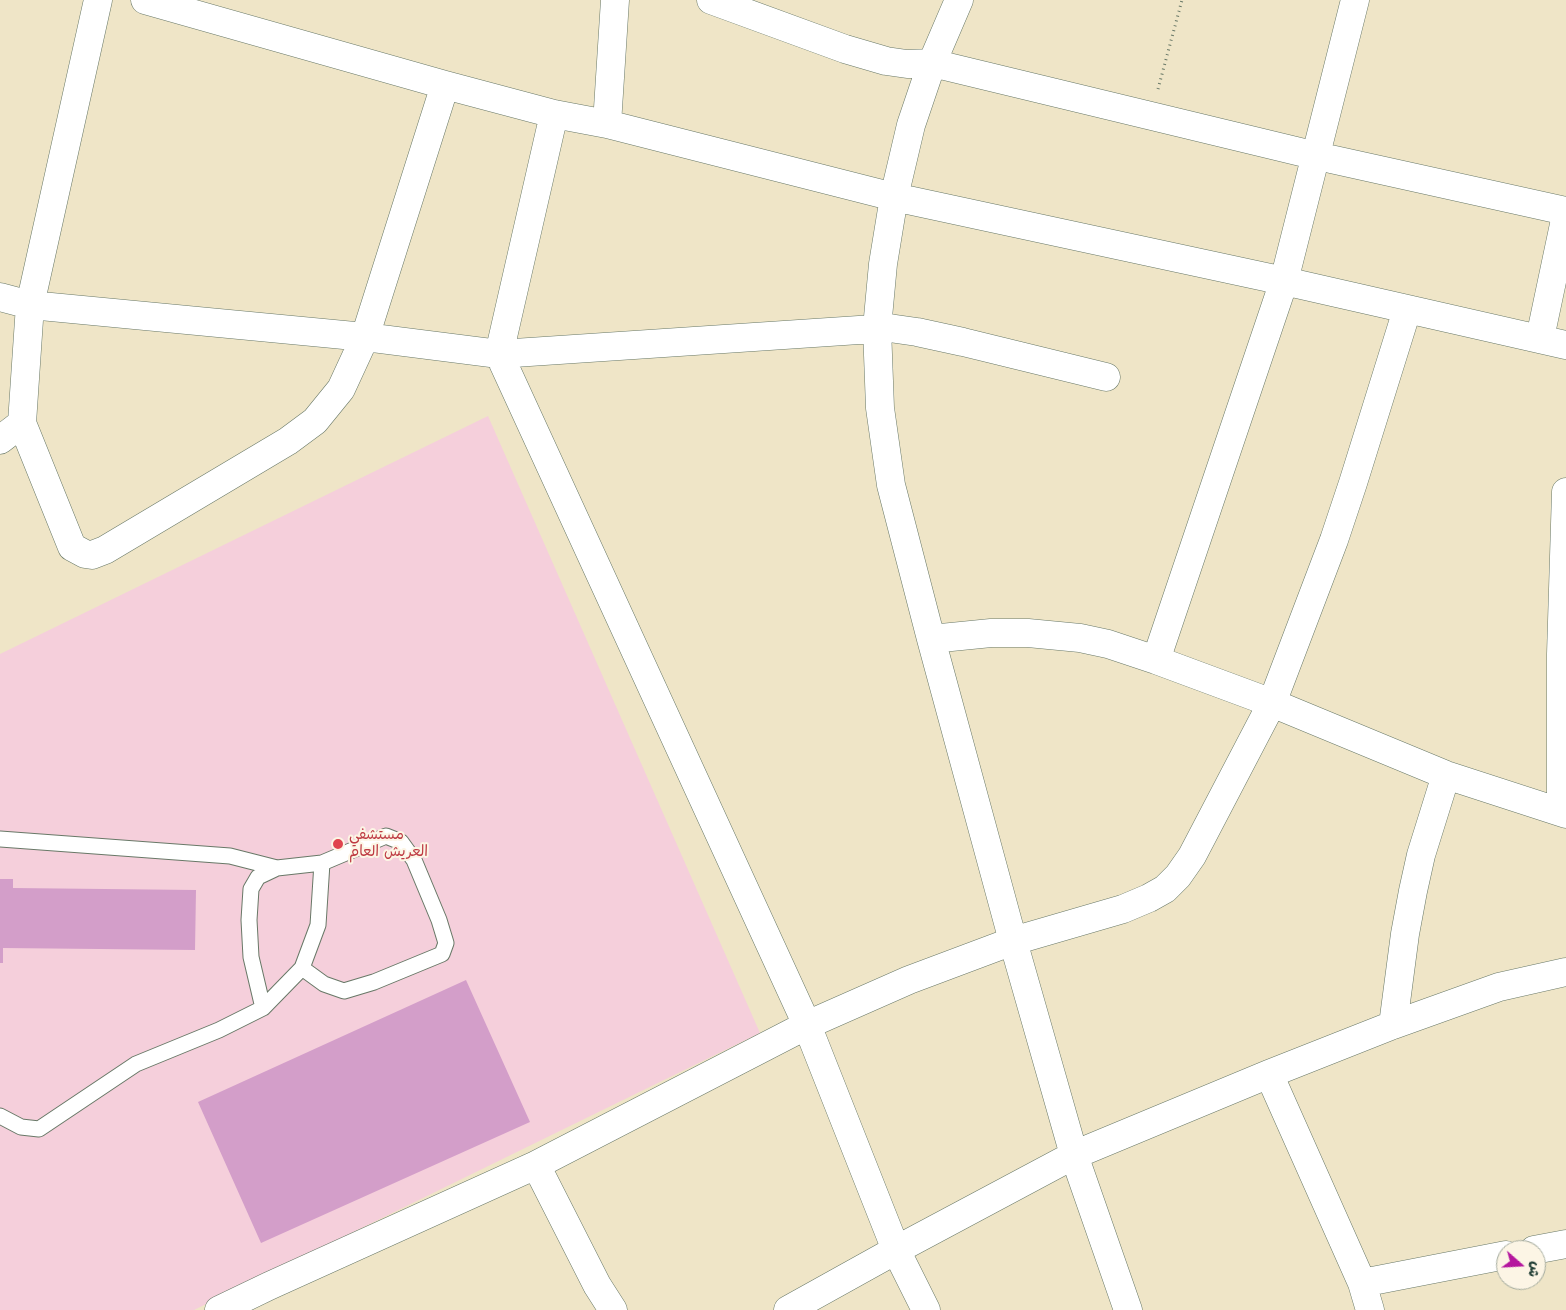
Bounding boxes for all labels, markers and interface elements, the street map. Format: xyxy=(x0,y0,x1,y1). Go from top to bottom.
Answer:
place label: مستشفي العريش العام xyxy=(349,826,428,861)
marker: مستشفي العريش العام xyxy=(331,837,345,851)
north arrow xyxy=(1496,1240,1546,1290)
text: ش xyxy=(1524,1260,1545,1280)

